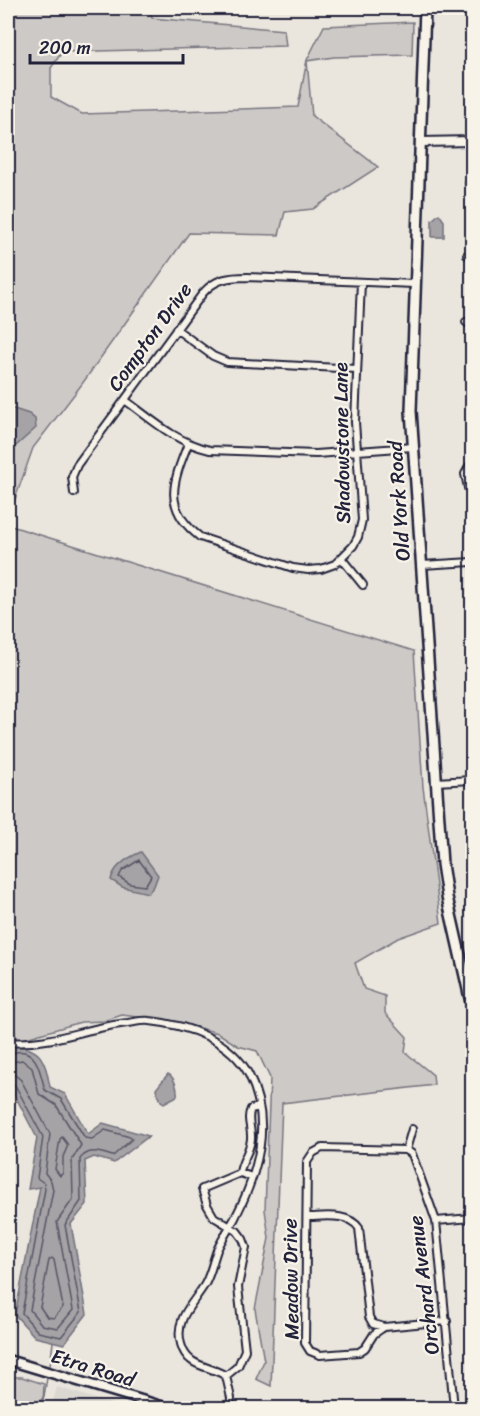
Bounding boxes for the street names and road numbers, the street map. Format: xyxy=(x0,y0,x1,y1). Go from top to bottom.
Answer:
street label: Compton Drive xyxy=(98,275,202,399)
street label: Shadowstone Lane xyxy=(323,362,361,524)
street label: Old York Road xyxy=(377,438,421,562)
street label: Orchard Avenue xyxy=(398,1213,450,1357)
street label: Meadow Drive xyxy=(272,1218,310,1340)
street label: Etra Road xyxy=(47,1339,141,1398)

